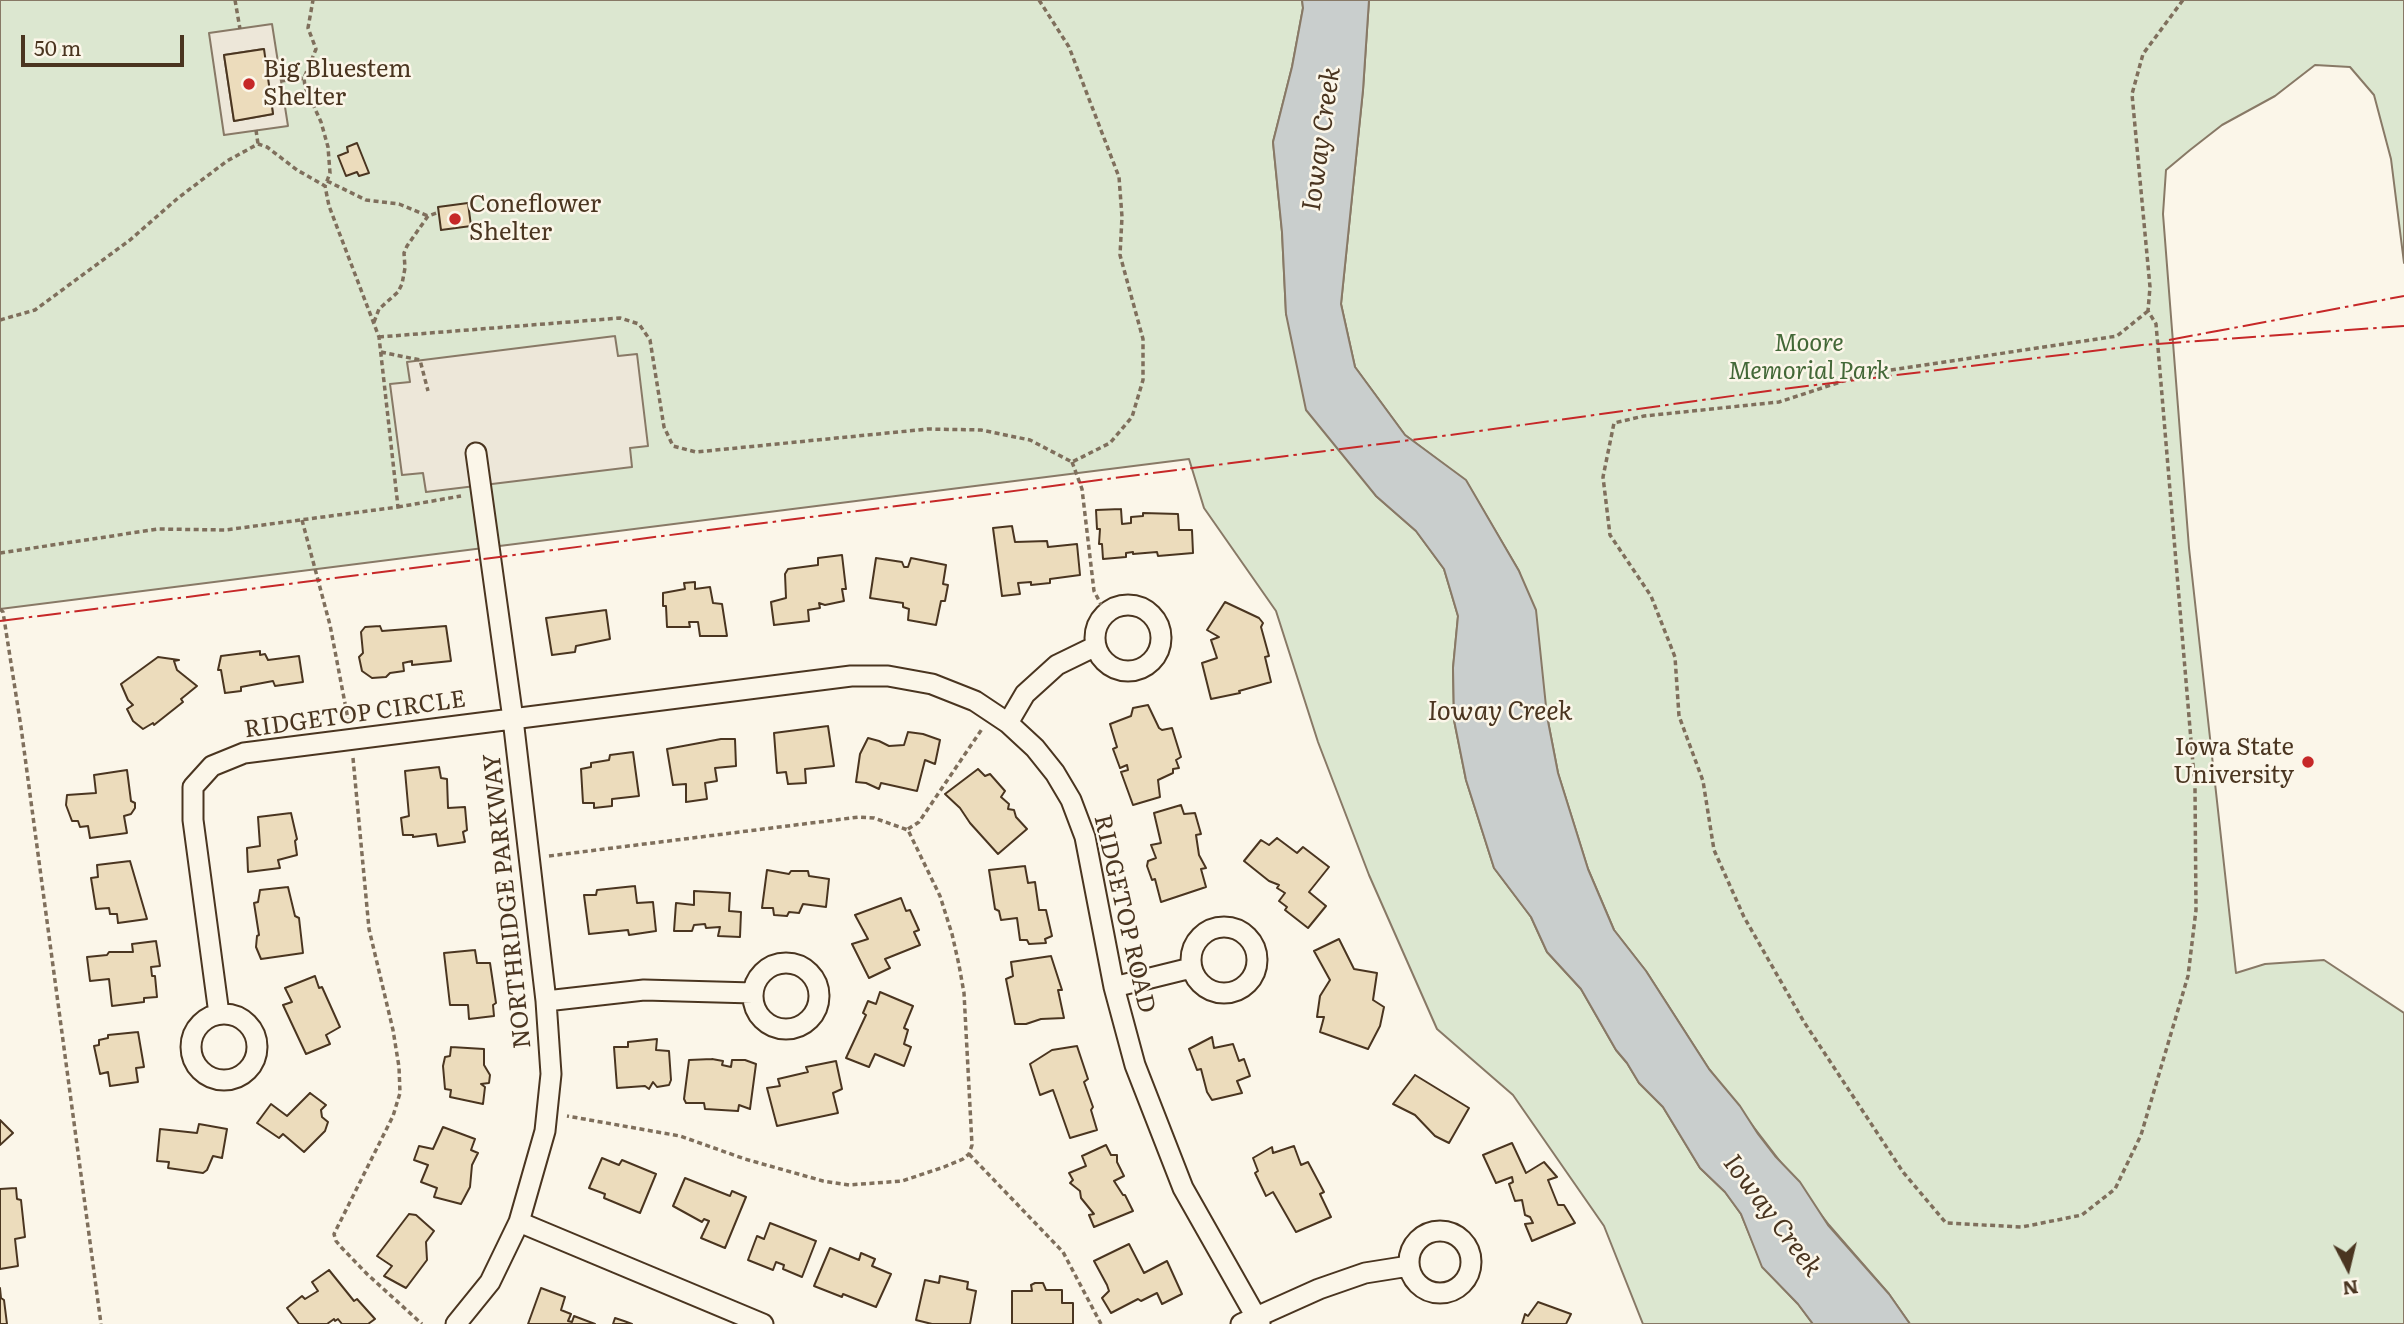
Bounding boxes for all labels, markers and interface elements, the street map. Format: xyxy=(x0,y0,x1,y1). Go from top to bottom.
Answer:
scale bar xyxy=(24,21,187,65)
text: 50 m xyxy=(34,31,81,62)
place label: Big Bluestem Shelter xyxy=(263,56,412,112)
water label: Ioway Creek xyxy=(1296,65,1348,213)
marker: Big Bluestem Shelter xyxy=(241,76,257,92)
place label: Coneflower Shelter xyxy=(469,191,601,247)
marker: Coneflower Shelter xyxy=(447,211,463,227)
park label: Moore Memorial Park xyxy=(1728,330,1890,386)
street label: RIDGETOP CIRCLE xyxy=(242,685,468,745)
water label: Ioway Creek xyxy=(1427,696,1573,728)
place label: Iowa State University xyxy=(2173,734,2294,790)
street label: NORTHRIDGE PARKWAY xyxy=(478,752,538,1050)
marker: Iowa State University xyxy=(2300,754,2316,770)
street label: RIDGETOP ROAD xyxy=(1087,812,1161,1016)
water label: Ioway Creek xyxy=(1716,1149,1828,1283)
north arrow xyxy=(2313,1233,2383,1303)
text: N xyxy=(2341,1274,2360,1304)

